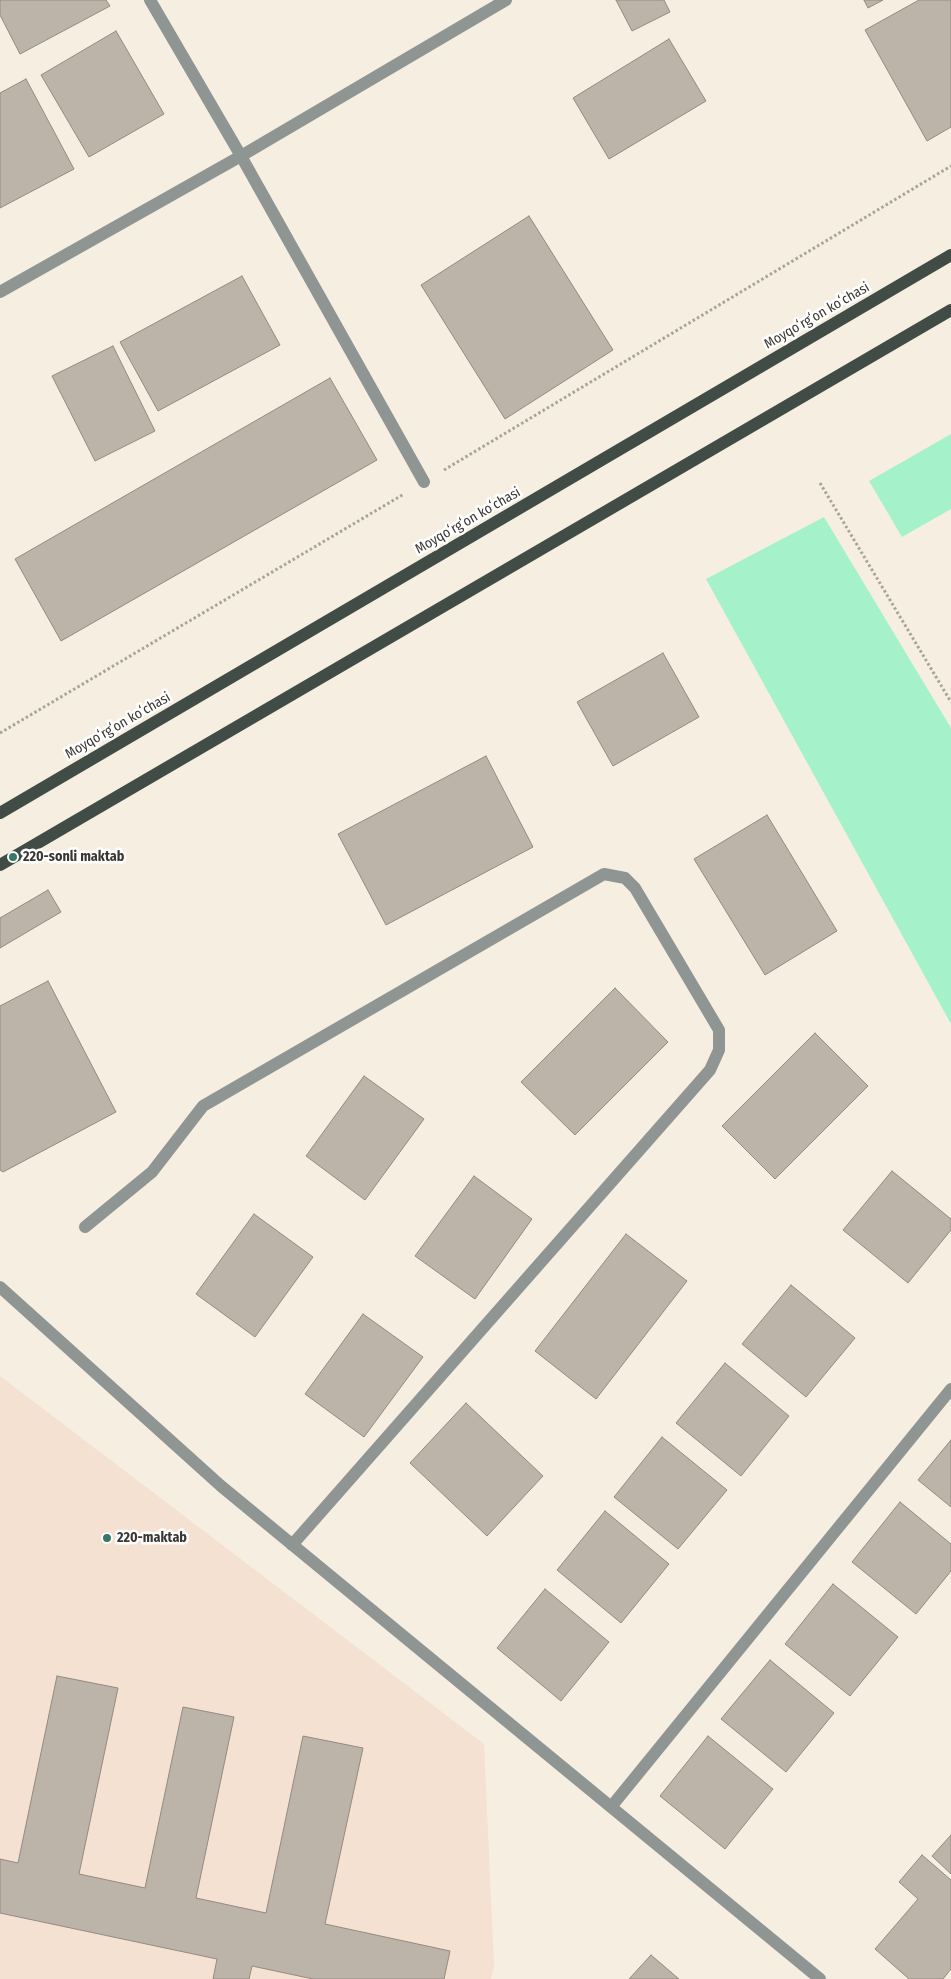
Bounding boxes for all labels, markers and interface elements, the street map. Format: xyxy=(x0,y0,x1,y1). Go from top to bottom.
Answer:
street label: Moyqoʻrgʻon koʻchasi xyxy=(761,279,873,353)
street label: Moyqoʻrgʻon koʻchasi xyxy=(412,484,524,558)
street label: Moyqoʻrgʻon koʻchasi xyxy=(62,689,174,763)
place label: 220-sonli maktab xyxy=(23,849,124,865)
marker: 220-sonli maktab xyxy=(7,851,19,863)
place label: 220-maktab xyxy=(117,1530,187,1546)
marker: 220-maktab xyxy=(101,1532,113,1544)

